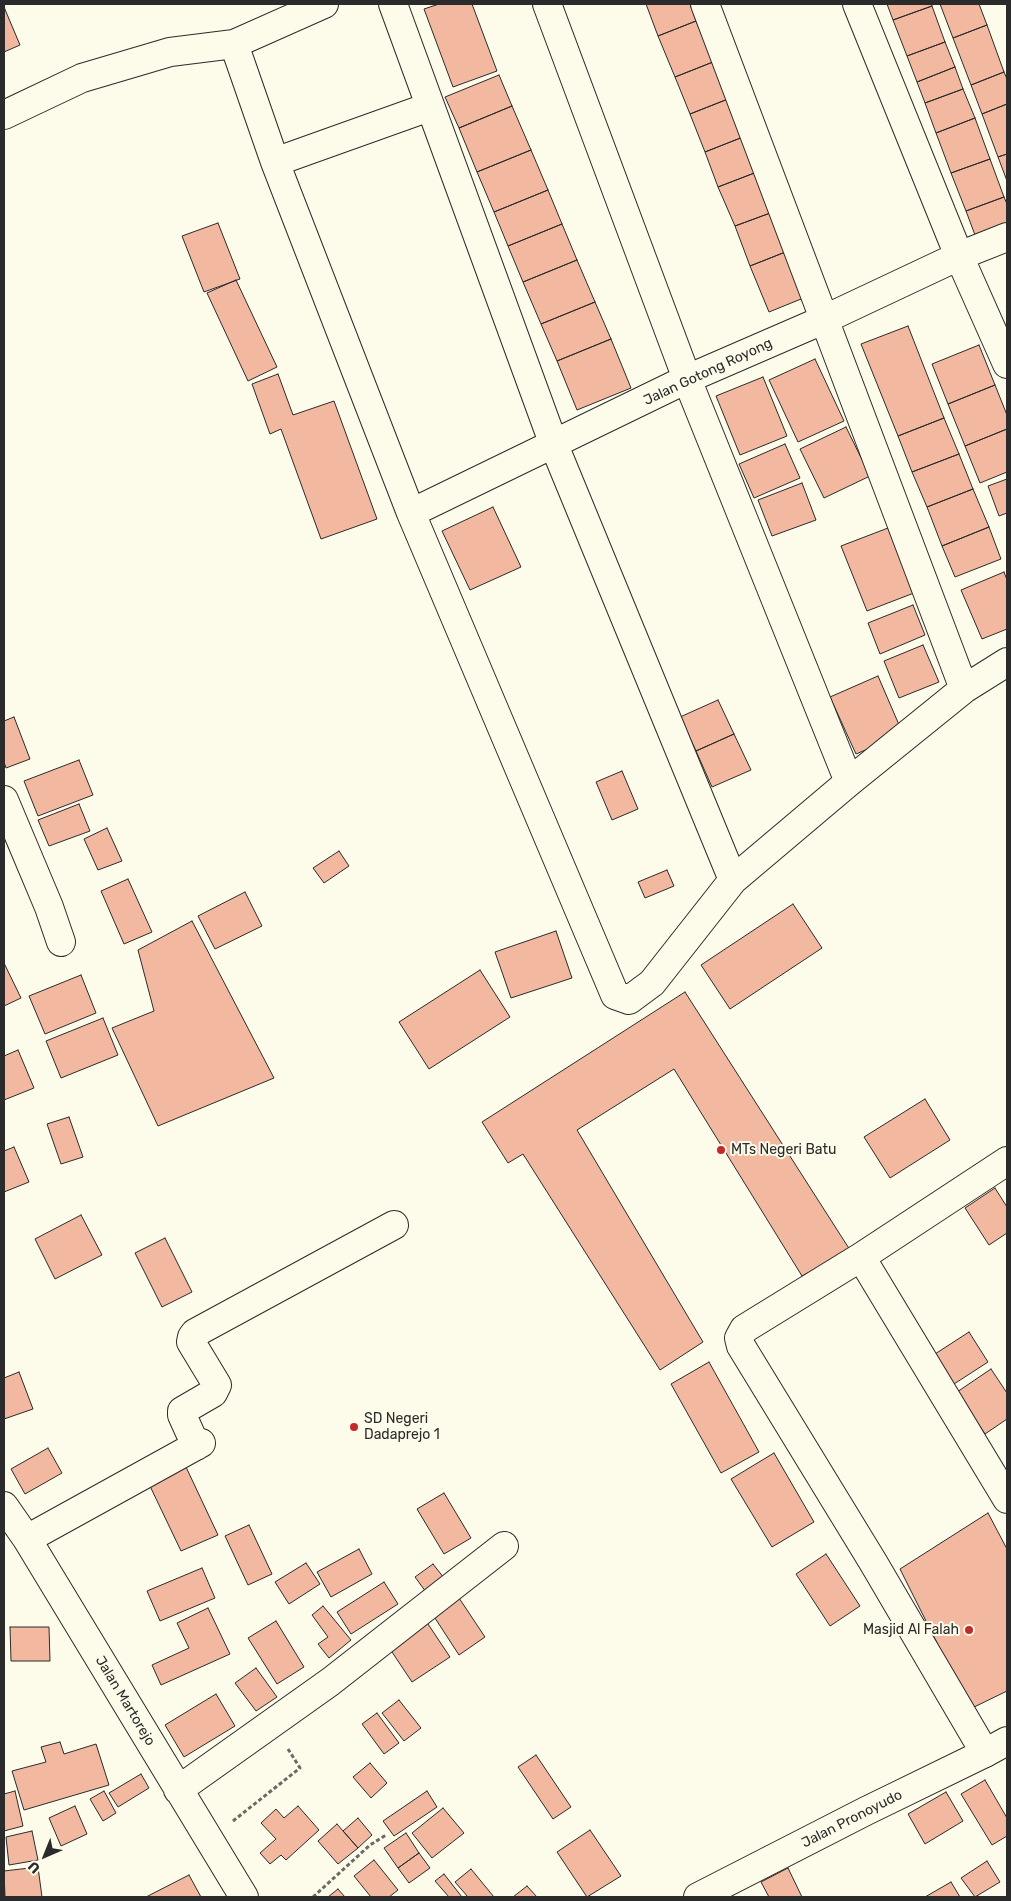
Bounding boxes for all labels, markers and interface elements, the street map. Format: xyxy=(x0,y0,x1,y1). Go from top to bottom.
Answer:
street label: Jalan Gotong Royong xyxy=(641,335,775,409)
place label: MTs Negeri Batu xyxy=(731,1142,836,1158)
marker: MTs Negeri Batu xyxy=(715,1144,727,1156)
place label: SD Negeri Dadaprejo 1 xyxy=(364,1411,440,1444)
marker: SD Negeri Dadaprejo 1 xyxy=(348,1421,360,1433)
place label: Masjid Al Falah xyxy=(863,1622,959,1638)
marker: Masjid Al Falah xyxy=(963,1624,975,1636)
street label: Jalan Martorejo xyxy=(92,1653,158,1749)
street label: Jalan Pronoyudo xyxy=(799,1786,905,1852)
north arrow xyxy=(20,1831,70,1881)
text: U xyxy=(25,1858,44,1877)

